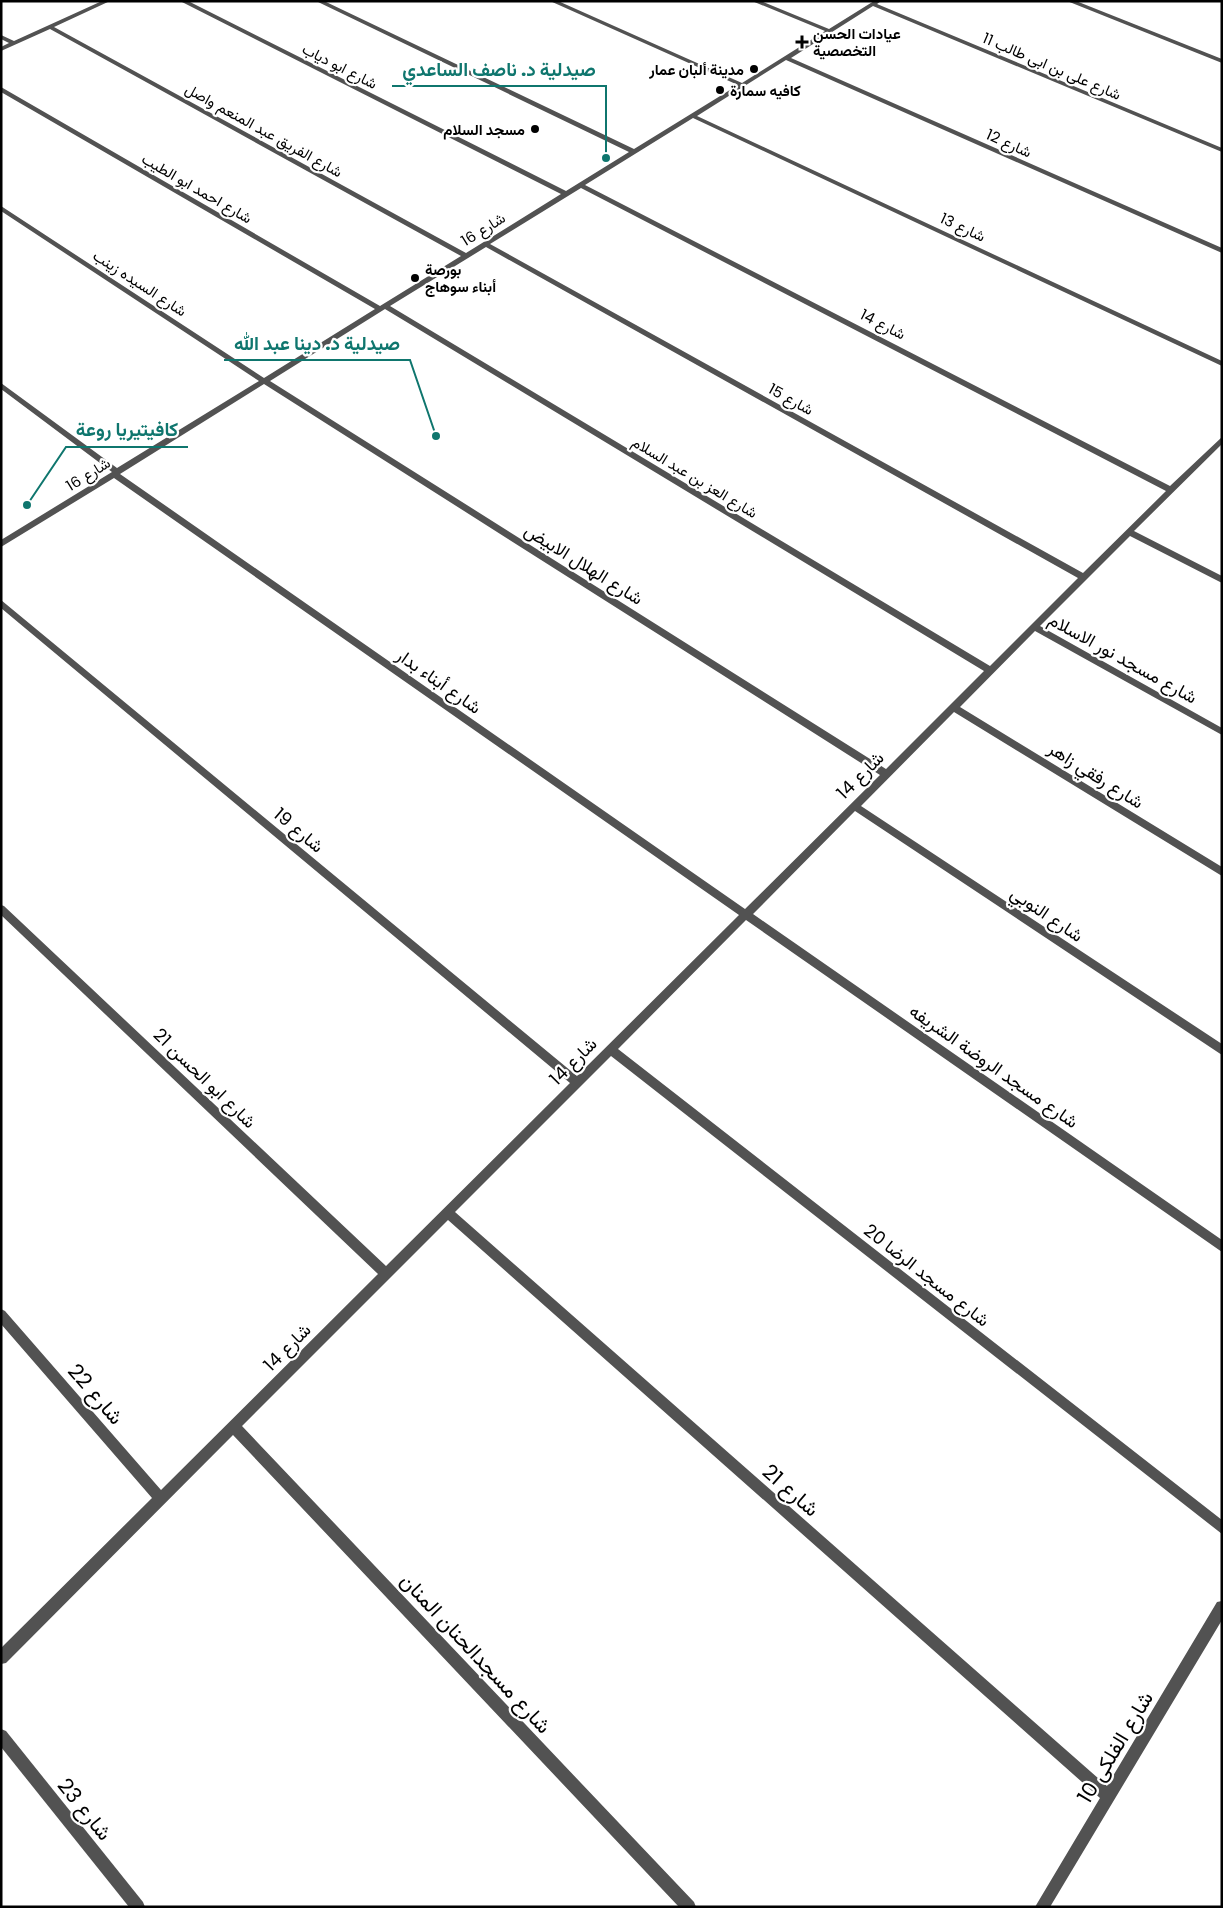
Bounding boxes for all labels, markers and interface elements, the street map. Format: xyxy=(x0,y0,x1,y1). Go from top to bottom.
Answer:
place label: عيادات الحسن التخصصية xyxy=(813,23,901,61)
street label: شارع على بن ابى طالب 11 xyxy=(979,27,1125,106)
marker: عيادات الحسن التخصصية xyxy=(795,35,809,49)
street label: شارع ابو دياب xyxy=(298,38,381,95)
callout: صيدلية د. ناصف الساعدي xyxy=(392,52,606,86)
text: صيدلية د. ناصف الساعدي xyxy=(402,56,596,86)
place label: مدينة ألبان عمار xyxy=(648,59,744,80)
marker: مدينة ألبان عمار xyxy=(748,63,760,75)
street label: شارع الفريق عبد المنعم واصل xyxy=(181,78,347,183)
place label: كافيه سمارة xyxy=(730,80,801,101)
marker: كافيه سمارة xyxy=(714,84,726,96)
place label: مسجد السلام xyxy=(443,119,525,140)
marker: مسجد السلام xyxy=(529,123,541,135)
street label: شارع 12 xyxy=(983,124,1035,163)
street label: شارع احمد ابو الطيب xyxy=(137,148,256,229)
street label: شارع 16 xyxy=(457,207,510,252)
street label: شارع 13 xyxy=(936,207,989,248)
street label: شارع السيده زينب xyxy=(89,245,191,322)
place label: بورصة أبناء سوهاج xyxy=(425,259,496,297)
marker: بورصة أبناء سوهاج xyxy=(409,272,421,284)
street label: شارع 14 xyxy=(856,304,909,345)
callout: صيدلية د. دينا عبد الله xyxy=(224,326,410,360)
text: صيدلية د. دينا عبد الله xyxy=(234,330,400,357)
street label: شارع 15 xyxy=(764,378,817,421)
callout: كافيتيريا روعة xyxy=(66,413,188,447)
text: كافيتيريا روعة xyxy=(76,416,179,443)
street label: شارع العز بن عبد السلام xyxy=(628,431,762,524)
street label: شارع 16 xyxy=(62,452,115,497)
street label: شارع الهلال الابيض xyxy=(520,517,648,611)
street label: شارع مسجد نور الاسلام xyxy=(1044,607,1202,709)
street label: شارع أبناء بدار xyxy=(391,642,487,720)
street label: شارع رفقي زاهر xyxy=(1041,735,1148,817)
street label: شارع 14 xyxy=(831,746,889,804)
street label: شارع 19 xyxy=(269,802,329,858)
street label: شارع النوبي xyxy=(1004,880,1088,950)
street label: شارع مسجد الروضة الشريفه xyxy=(904,998,1084,1134)
street label: شارع ابو الحسن 21 xyxy=(148,1022,262,1134)
street label: شارع 14 xyxy=(544,1032,602,1090)
street label: شارع مسجد الرضا 20 xyxy=(859,1218,995,1332)
street label: شارع 14 xyxy=(258,1318,316,1376)
street label: شارع 22 xyxy=(61,1357,131,1431)
street label: شارع 21 xyxy=(756,1457,826,1523)
street label: شارع مسجدالحنان المنان xyxy=(394,1566,558,1740)
street label: شارع الفلكى 10 xyxy=(1070,1686,1160,1808)
street label: شارع 23 xyxy=(51,1772,119,1846)

